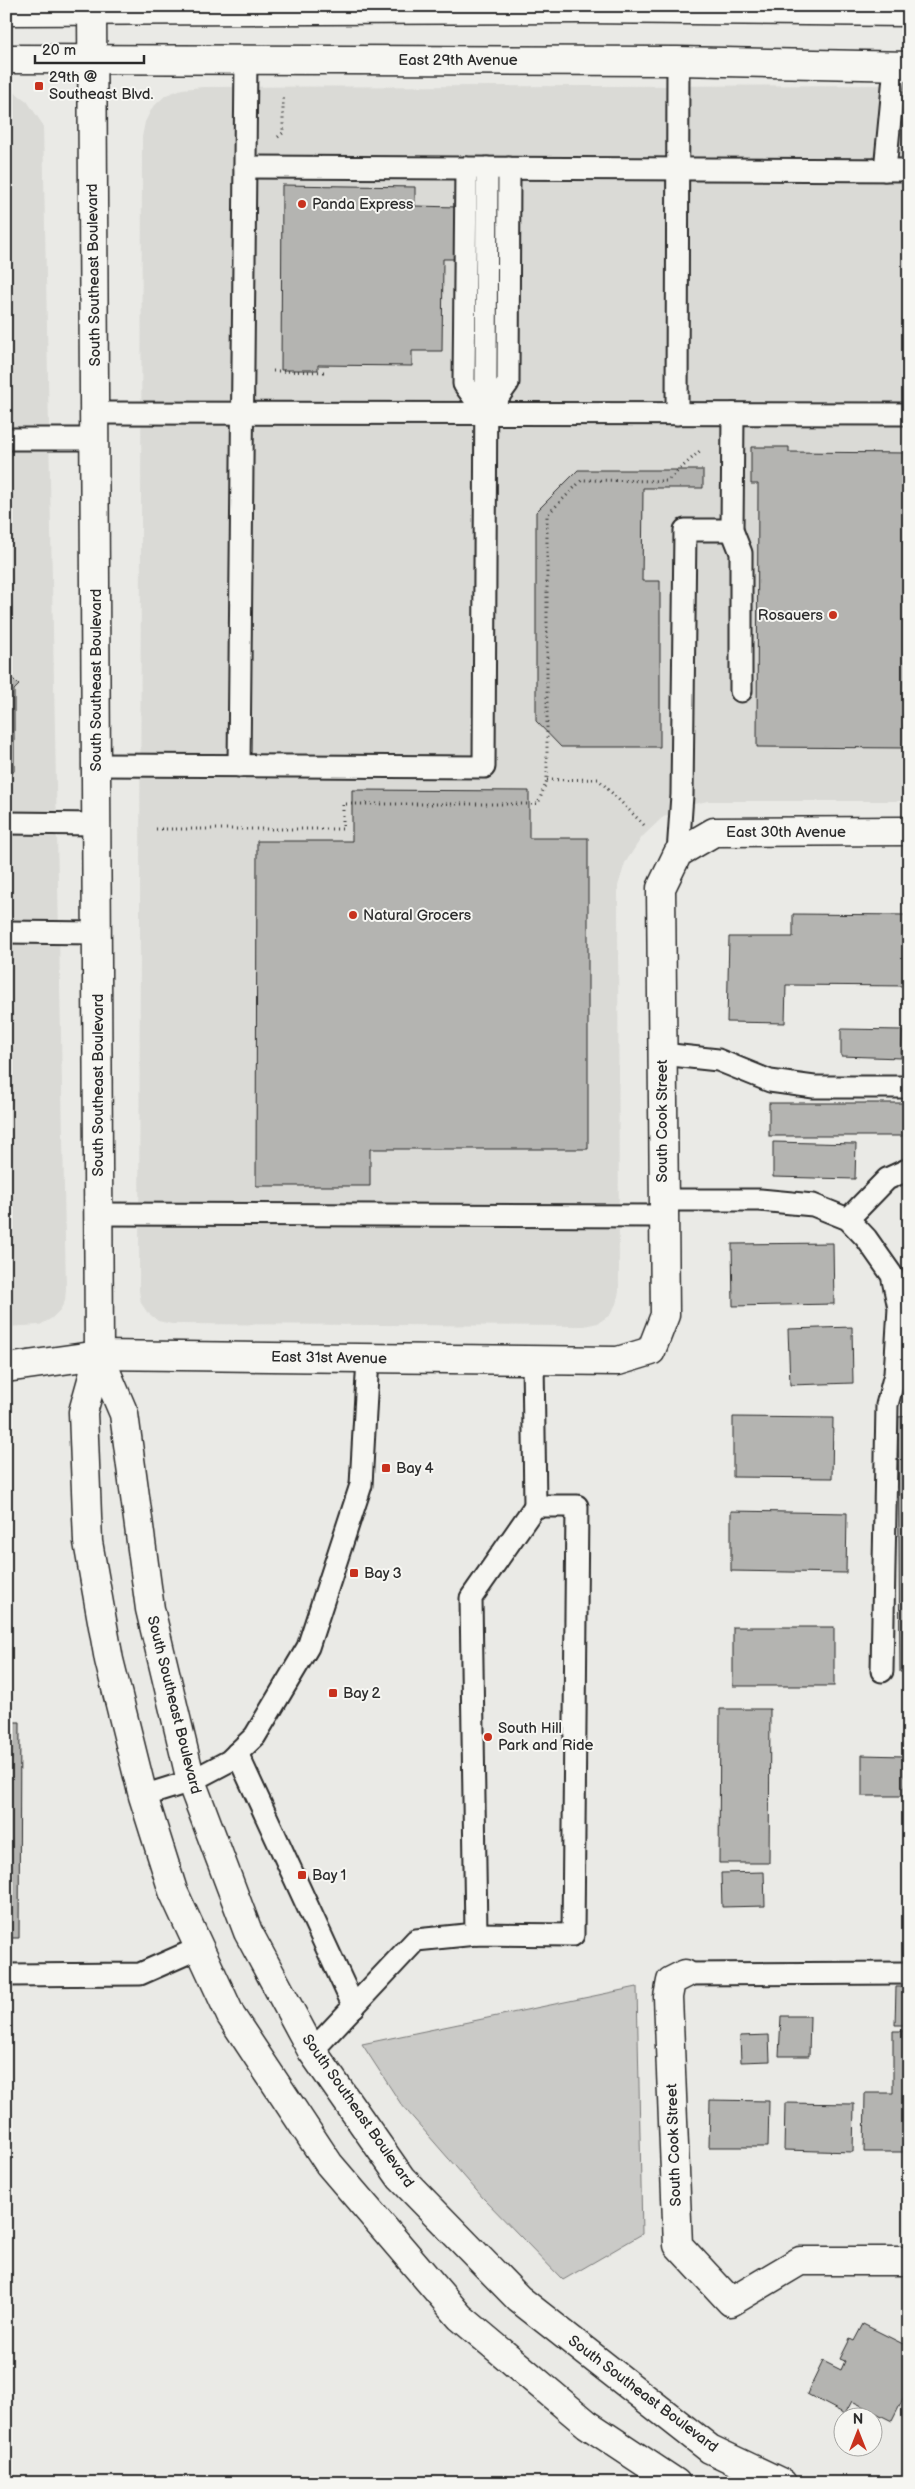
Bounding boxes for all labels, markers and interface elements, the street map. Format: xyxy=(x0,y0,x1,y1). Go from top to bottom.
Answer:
scale bar xyxy=(35,32,144,64)
text: 20 m xyxy=(42,41,76,60)
street label: East 29th Avenue xyxy=(398,51,518,70)
place label: 29th @ Southeast Blvd. xyxy=(49,68,153,104)
marker: 29th @ Southeast Blvd. xyxy=(33,80,45,92)
street label: South Southeast Boulevard xyxy=(83,183,105,367)
place label: Panda Express xyxy=(312,195,414,214)
marker: Panda Express xyxy=(296,198,308,210)
street label: South Southeast Boulevard xyxy=(87,589,106,771)
place label: Rosauers xyxy=(758,606,824,625)
marker: Rosauers xyxy=(827,609,839,621)
street label: East 30th Avenue xyxy=(726,823,846,842)
place label: Natural Grocers xyxy=(363,906,472,925)
marker: Natural Grocers xyxy=(347,909,359,921)
street label: South Southeast Boulevard xyxy=(89,994,108,1176)
street label: South Cook Street xyxy=(653,1059,672,1182)
street label: East 31st Avenue xyxy=(271,1347,387,1369)
place label: Bay 4 xyxy=(396,1459,434,1478)
marker: Bay 4 xyxy=(380,1462,392,1474)
place label: Bay 3 xyxy=(364,1564,402,1583)
marker: Bay 3 xyxy=(348,1567,360,1579)
street label: South Southeast Boulevard xyxy=(143,1614,205,1796)
place label: Bay 2 xyxy=(343,1684,381,1703)
marker: Bay 2 xyxy=(327,1687,339,1699)
place label: South Hill Park and Ride xyxy=(498,1719,594,1755)
marker: South Hill Park and Ride xyxy=(482,1731,494,1743)
place label: Bay 1 xyxy=(312,1866,346,1885)
marker: Bay 1 xyxy=(296,1869,308,1881)
street label: South Southeast Boulevard xyxy=(298,2031,418,2191)
street label: South Cook Street xyxy=(662,2083,686,2207)
street label: South Southeast Boulevard xyxy=(564,2331,722,2457)
north arrow xyxy=(832,2406,882,2456)
text: N xyxy=(853,2411,863,2428)

